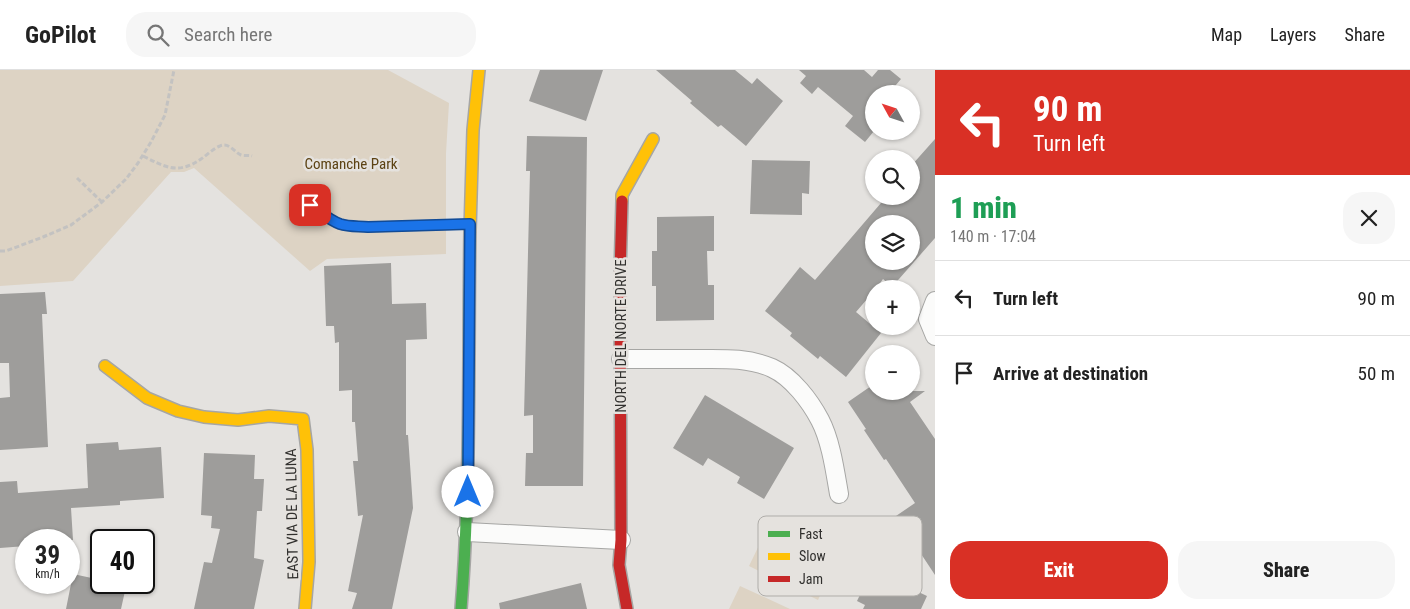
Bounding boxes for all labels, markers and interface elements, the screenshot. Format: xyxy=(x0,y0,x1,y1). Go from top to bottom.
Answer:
search box xyxy=(126,12,476,57)
text: GoPilot xyxy=(25,21,96,49)
icon: search xyxy=(144,21,172,49)
text: Search here xyxy=(184,23,272,46)
text: Map xyxy=(1211,24,1242,45)
text: Layers xyxy=(1270,24,1317,45)
text: Share xyxy=(1345,24,1385,45)
north arrow xyxy=(865,85,920,140)
map controls xyxy=(865,85,920,400)
text: 90 m xyxy=(1033,89,1102,130)
icon: left xyxy=(950,90,1015,155)
text: Turn left xyxy=(1033,131,1105,156)
button: search xyxy=(865,150,920,205)
park label: Comanche Park xyxy=(304,155,398,173)
pin xyxy=(289,184,331,226)
text: 1 min xyxy=(950,190,1017,225)
icon: arrive xyxy=(296,191,324,219)
button: close xyxy=(1343,192,1395,244)
button: layers xyxy=(865,215,920,270)
text: 140 m · 17:04 xyxy=(950,227,1036,246)
street label: NORTH DEL NORTE DRIVE xyxy=(612,259,630,413)
button: + xyxy=(865,280,920,335)
icon: left xyxy=(950,284,978,312)
text: Turn left xyxy=(993,287,1058,310)
text: 90 m xyxy=(1358,287,1395,310)
button: − xyxy=(865,345,920,400)
icon: arrive xyxy=(950,359,978,387)
text: Arrive at destination xyxy=(993,362,1148,385)
text: 50 m xyxy=(1358,362,1395,385)
street label: EAST VIA DE LA LUNA xyxy=(282,448,302,580)
position arrow xyxy=(441,465,493,517)
legend xyxy=(758,516,922,596)
text: Fast xyxy=(799,526,823,542)
speed limit sign: 40 xyxy=(90,529,155,594)
text: 39 xyxy=(35,541,60,570)
button: Exit xyxy=(950,541,1168,599)
button: Share xyxy=(1178,541,1395,599)
text: Slow xyxy=(799,548,826,564)
text: km/h xyxy=(35,567,60,581)
text: Jam xyxy=(799,571,823,587)

